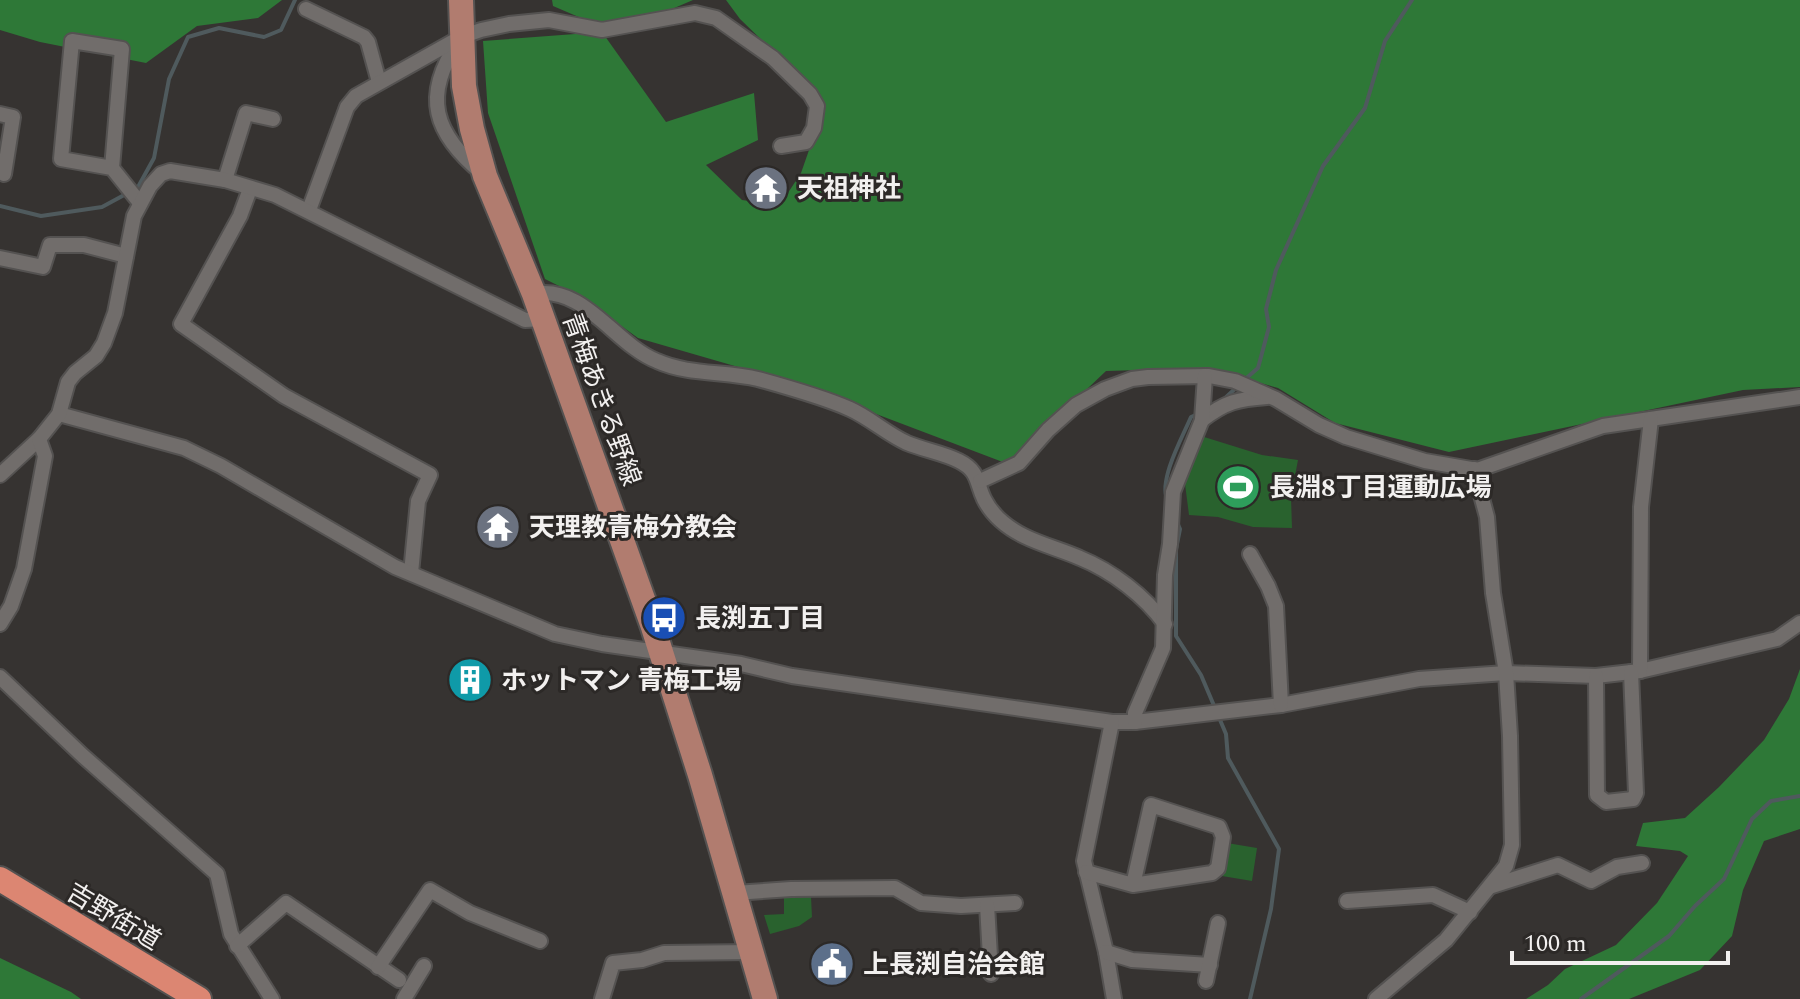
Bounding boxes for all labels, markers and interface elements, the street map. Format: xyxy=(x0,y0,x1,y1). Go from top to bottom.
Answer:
temple icon: 天祖神社 xyxy=(742,164,790,212)
place label: 天祖神社 xyxy=(797,169,901,209)
street label: 青梅あきる野線 xyxy=(551,307,651,491)
sports icon: 長淵8丁目運動広場 xyxy=(1214,463,1262,511)
place label: 長淵8丁目運動広場 xyxy=(1269,468,1492,508)
temple icon: 天理教青梅分教会 xyxy=(474,503,522,551)
place label: 天理教青梅分教会 xyxy=(529,508,737,548)
bus stop icon: 長渕五丁目 xyxy=(640,594,688,642)
place label: 長渕五丁目 xyxy=(695,599,825,639)
building icon: ホットマン 青梅工場 xyxy=(446,656,494,704)
place label: ホットマン 青梅工場 xyxy=(501,661,742,701)
street label: 吉野街道 xyxy=(59,873,168,961)
scale bar xyxy=(1512,915,1728,965)
text: 100 m xyxy=(1524,926,1587,962)
public building icon: 上長渕自治会館 xyxy=(808,940,856,988)
place label: 上長渕自治会館 xyxy=(863,945,1045,985)

